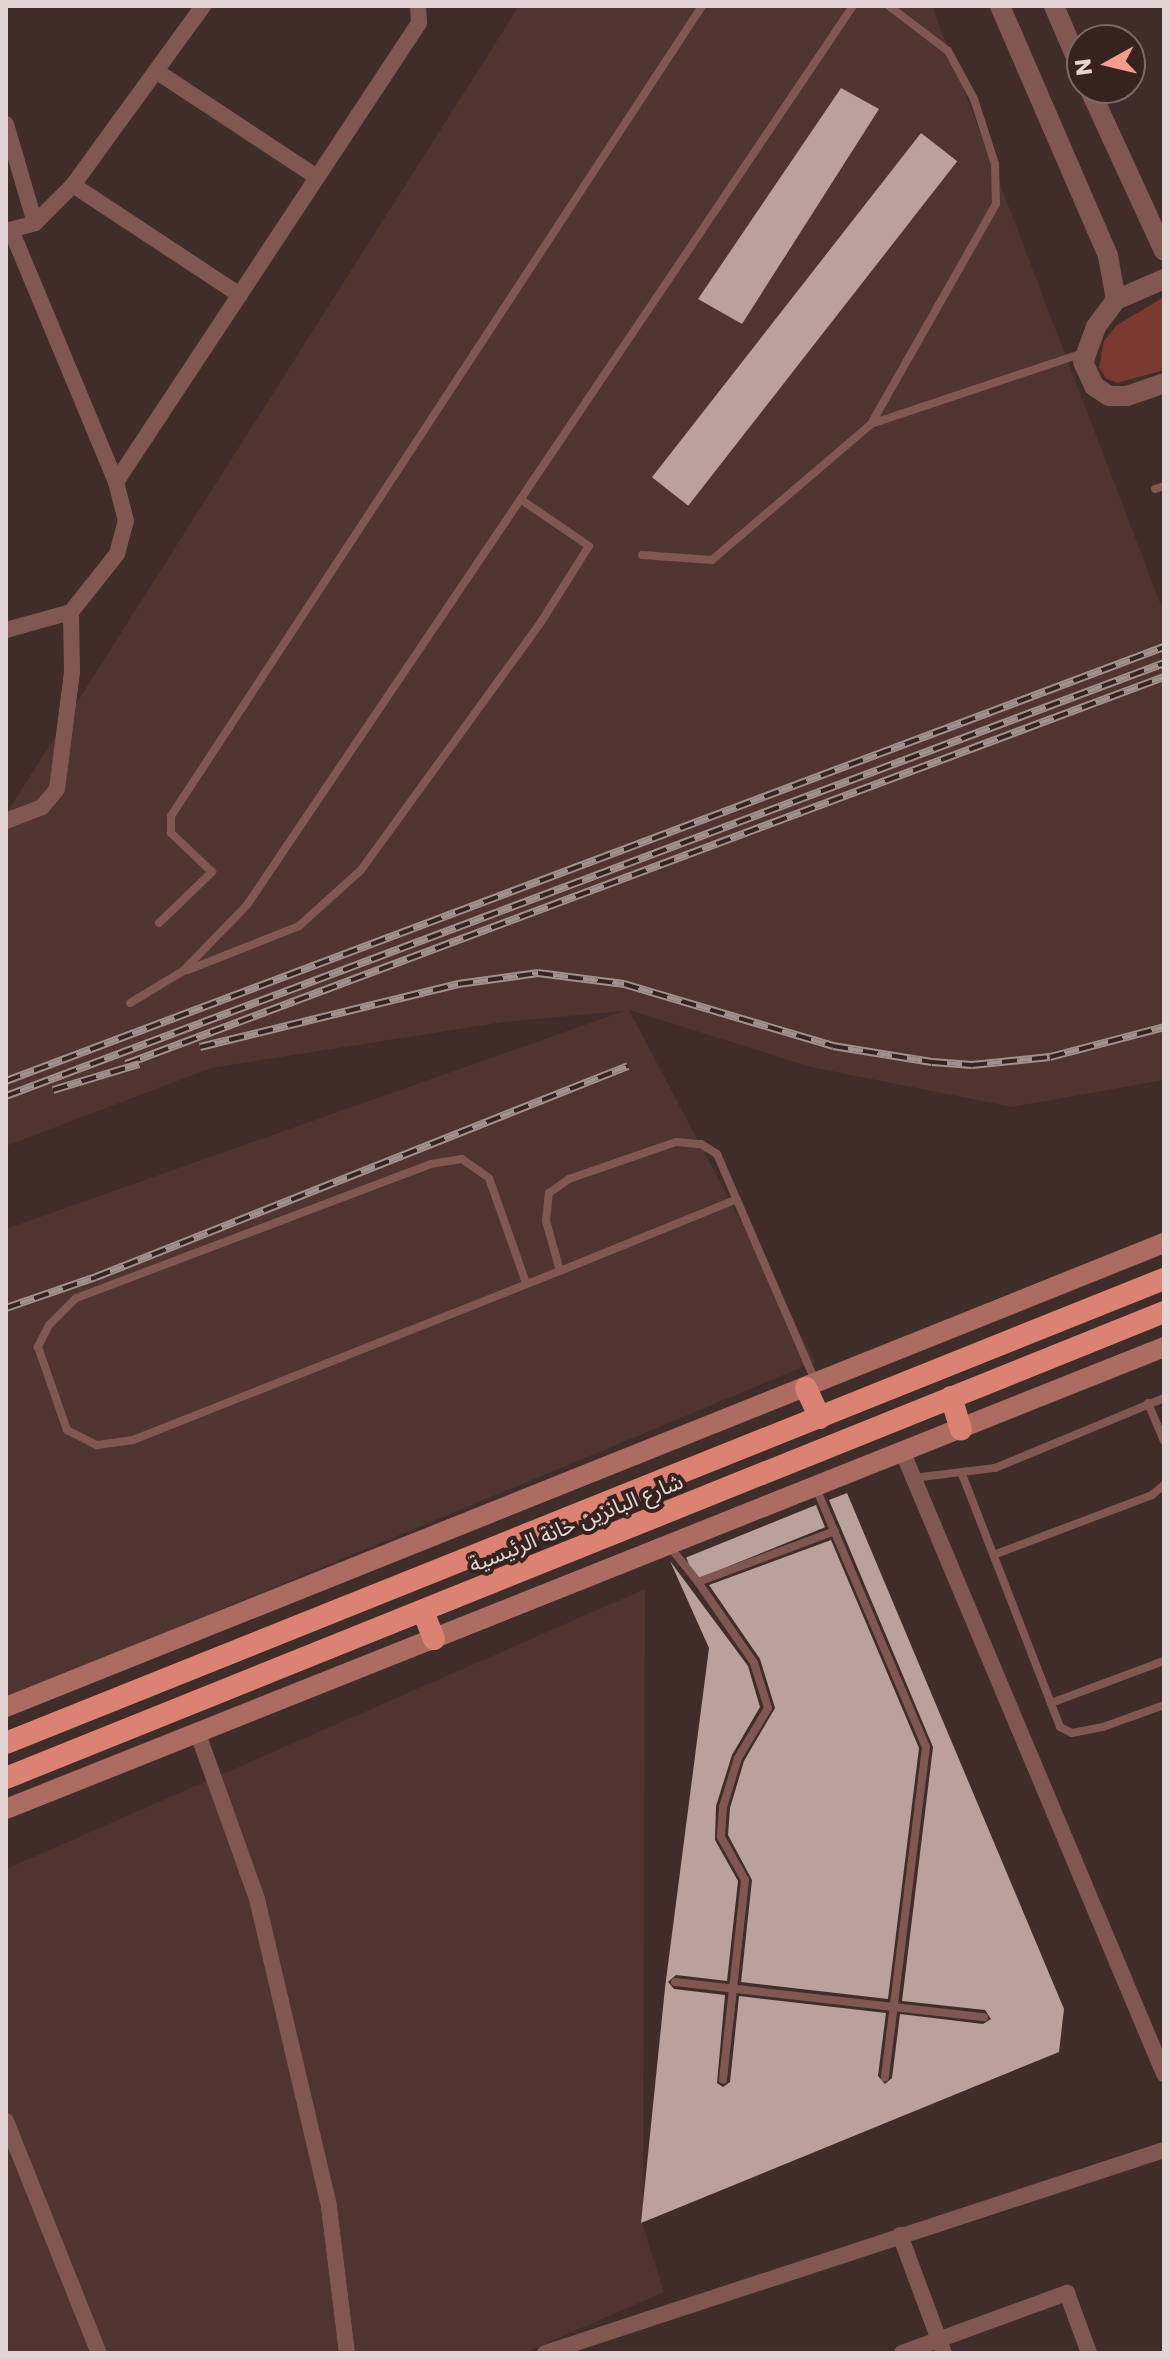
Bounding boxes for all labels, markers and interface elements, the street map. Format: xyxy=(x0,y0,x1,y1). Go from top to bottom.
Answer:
north arrow xyxy=(1066,24,1146,104)
text: N xyxy=(1067,57,1100,77)
street label: شارع البانزين خانة الرئيسية xyxy=(465,1468,687,1578)

